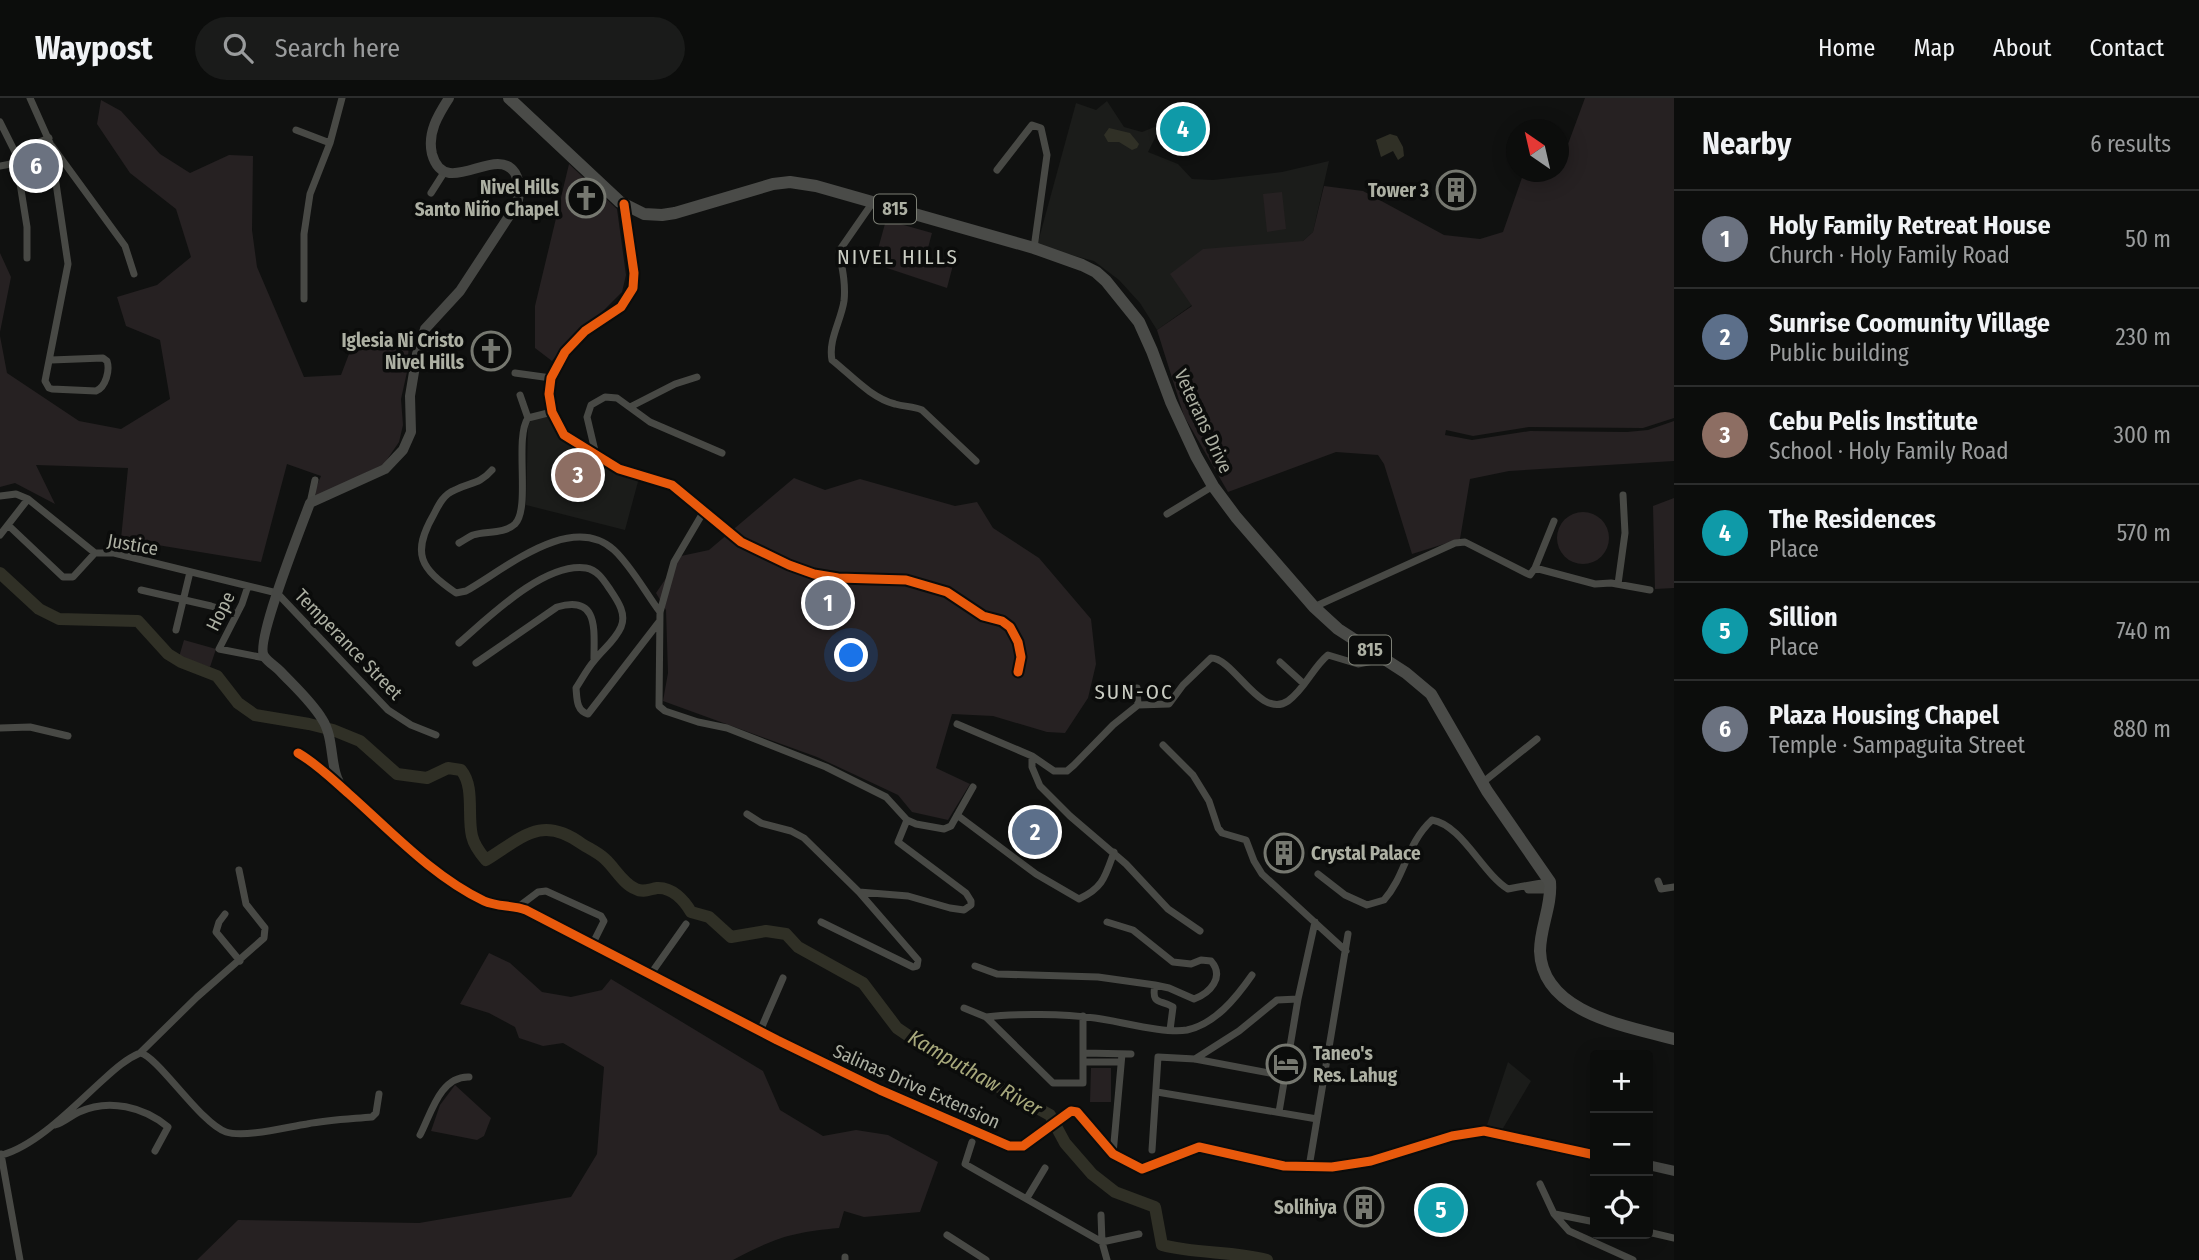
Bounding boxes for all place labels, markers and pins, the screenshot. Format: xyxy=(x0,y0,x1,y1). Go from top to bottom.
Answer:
pin: 4 xyxy=(1160,103,1206,155)
pin: 6 xyxy=(13,140,59,192)
building icon: Tower 3 xyxy=(1435,169,1477,211)
place label: Nivel Hills Santo Niño Chapel xyxy=(415,176,560,221)
church icon: Nivel Hills Santo Niño Chapel xyxy=(565,177,607,219)
place label: Tower 3 xyxy=(1368,179,1429,202)
place label: Iglesia Ni Cristo Nivel Hills xyxy=(341,329,465,374)
church icon: Iglesia Ni Cristo Nivel Hills xyxy=(470,330,512,372)
pin: 3 xyxy=(555,449,601,501)
pin: 1 xyxy=(805,577,851,629)
pin: 2 xyxy=(1012,806,1058,858)
building icon: Crystal Palace xyxy=(1263,832,1305,874)
place label: Crystal Palace xyxy=(1311,842,1421,865)
place label: Taneo's Res. Lahug xyxy=(1313,1042,1398,1087)
hotel icon: Taneo's Res. Lahug xyxy=(1265,1043,1307,1085)
pin: 5 xyxy=(1418,1184,1464,1236)
building icon: Solihiya xyxy=(1343,1186,1385,1228)
place label: Solihiya xyxy=(1274,1196,1337,1219)

